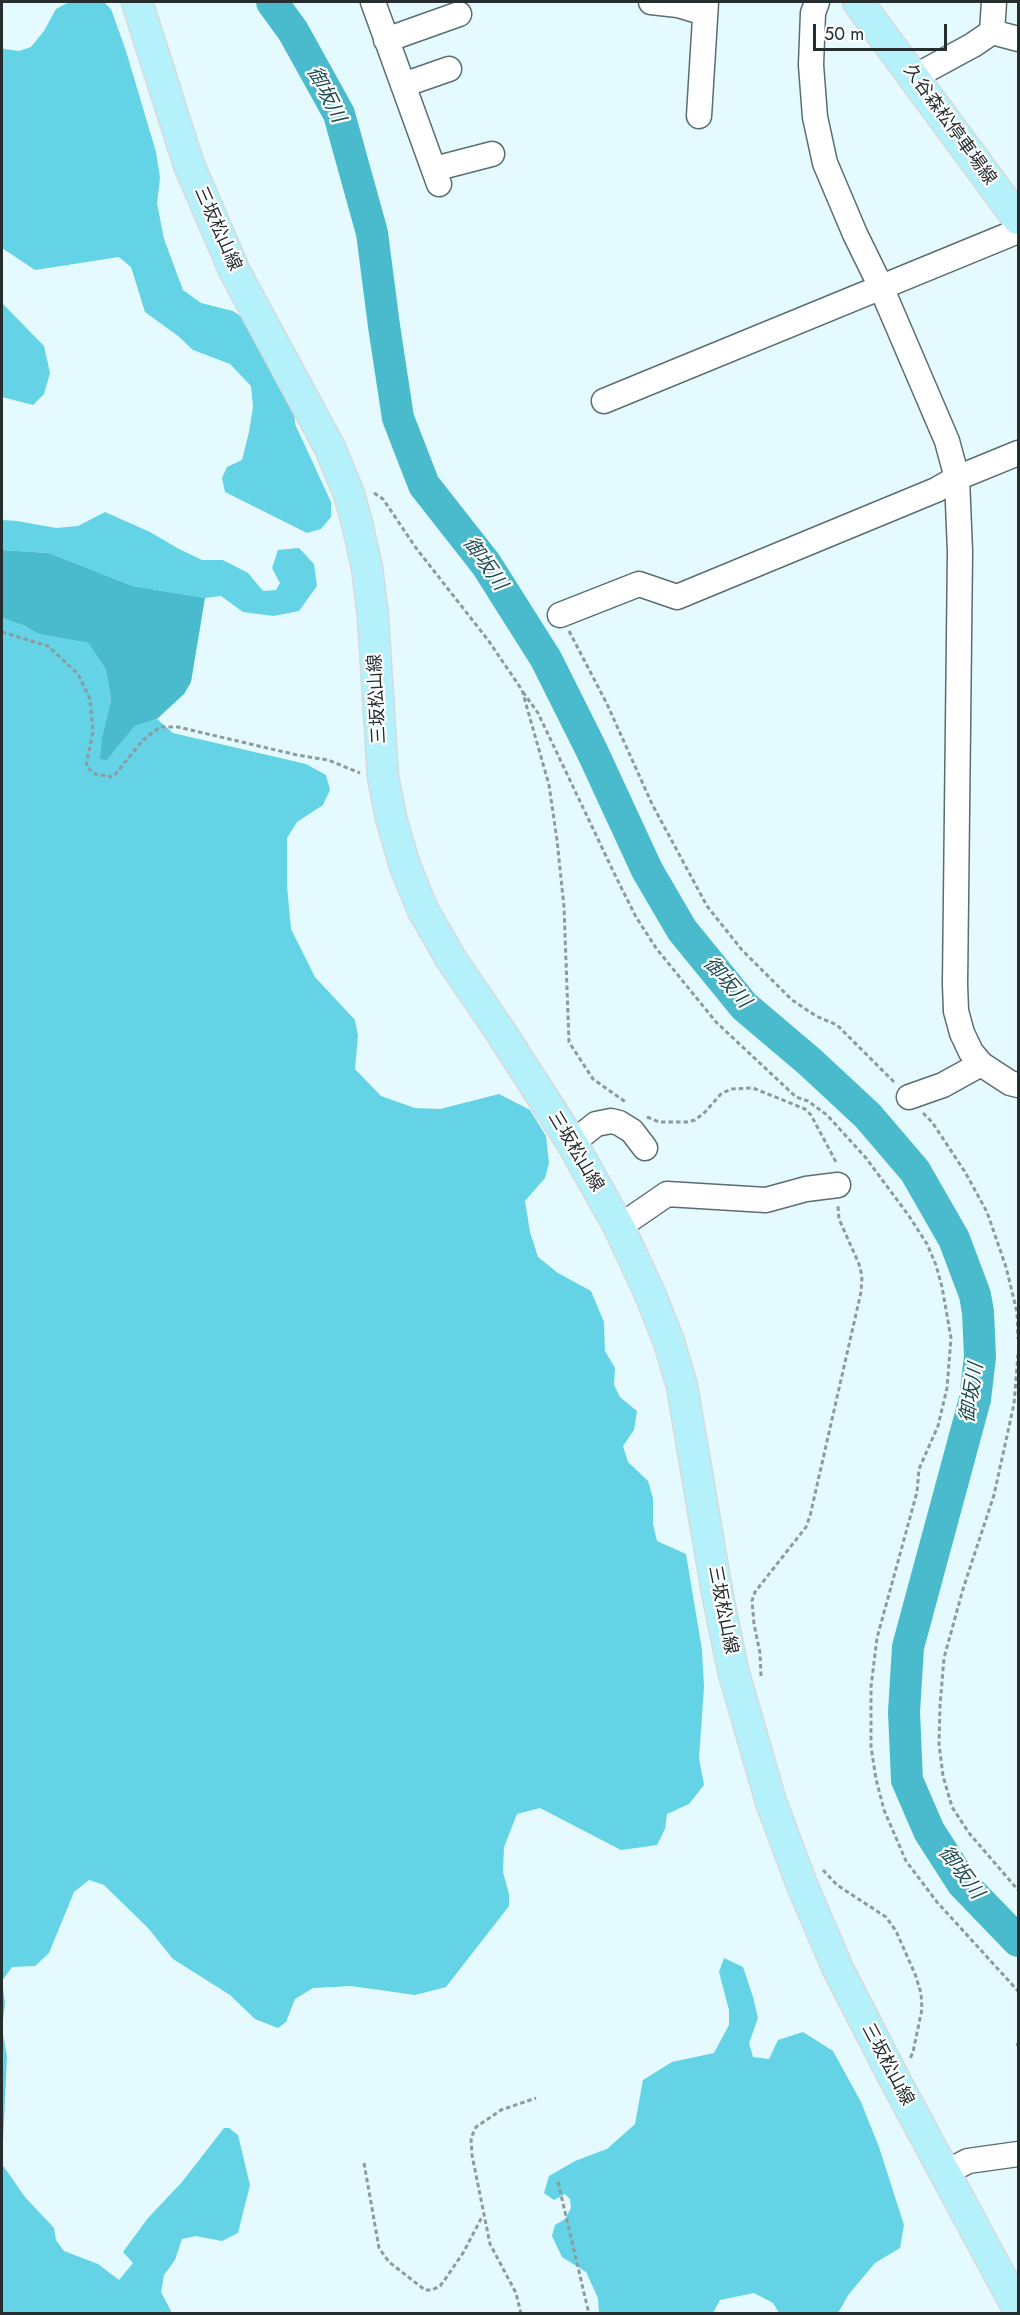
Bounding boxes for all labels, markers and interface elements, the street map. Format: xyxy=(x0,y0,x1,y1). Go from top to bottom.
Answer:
scale bar xyxy=(816,12,950,50)
text: 50 m xyxy=(824,21,864,47)
street label: 久谷森松停車場線 xyxy=(898,60,1000,190)
water label: 御坂川 xyxy=(301,63,349,127)
street label: 三坂松山線 xyxy=(189,183,245,275)
water label: 御坂川 xyxy=(457,533,511,595)
street label: 三坂松山線 xyxy=(365,653,391,745)
water label: 御坂川 xyxy=(697,952,755,1014)
street label: 三坂松山線 xyxy=(543,1108,607,1196)
water label: 御坂川 xyxy=(956,1361,990,1425)
street label: 三坂松山線 xyxy=(703,1564,741,1656)
water label: 御坂川 xyxy=(932,1842,988,1904)
street label: 三坂松山線 xyxy=(856,2020,918,2110)

